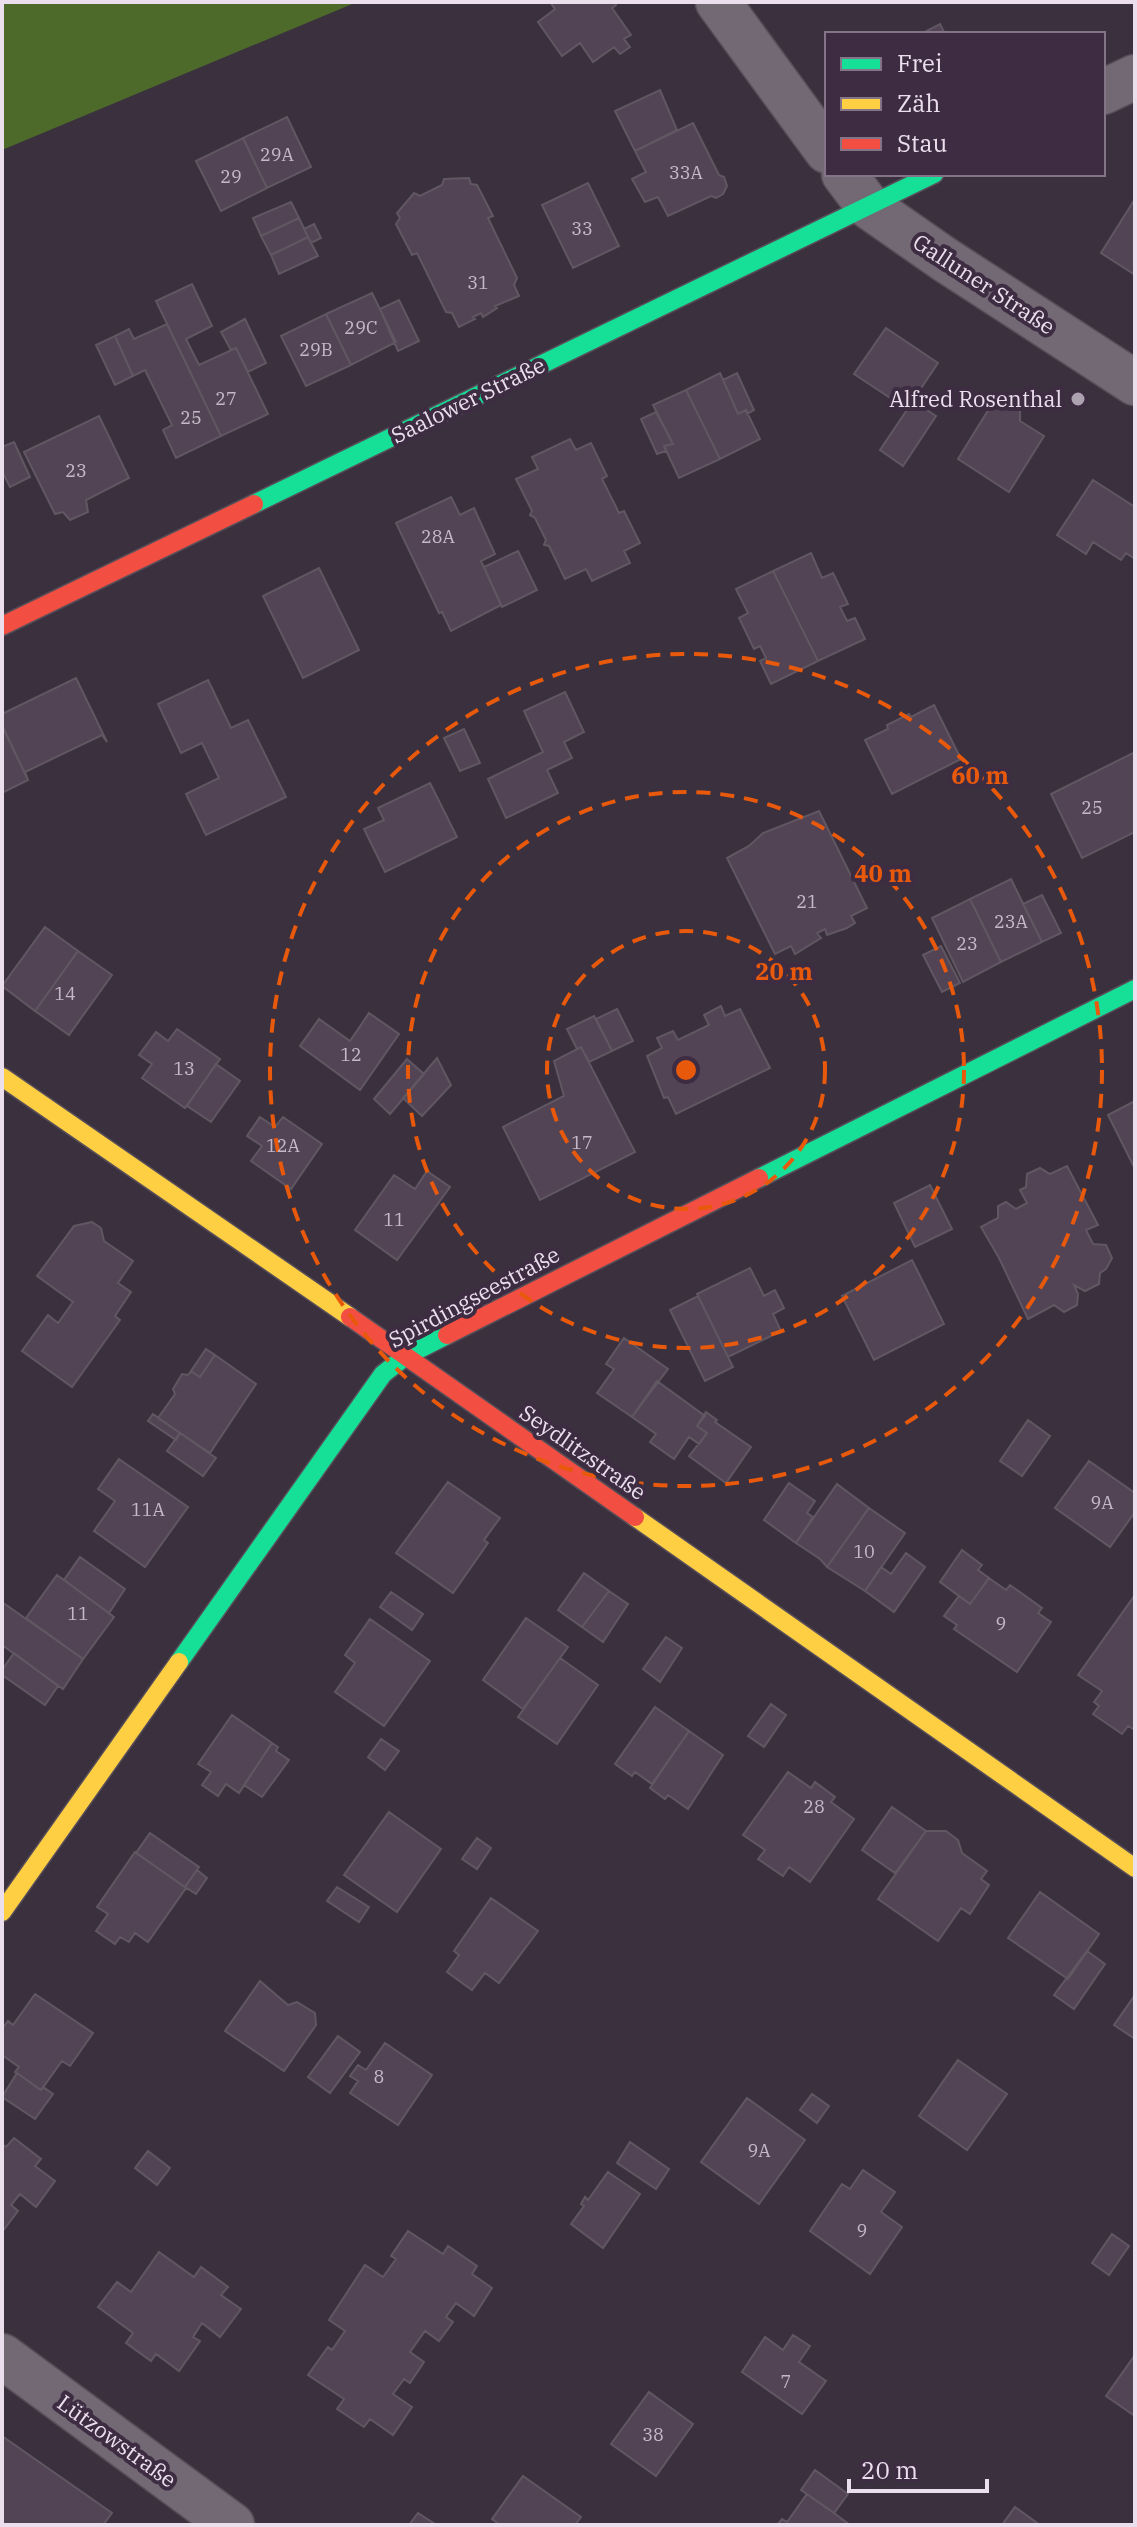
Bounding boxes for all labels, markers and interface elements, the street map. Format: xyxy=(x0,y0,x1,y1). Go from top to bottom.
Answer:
legend xyxy=(825,32,1105,176)
text: Frei xyxy=(897,47,942,79)
text: Zäh xyxy=(897,87,940,119)
text: Stau xyxy=(897,127,948,159)
house number: 29A xyxy=(260,143,295,166)
house number: 33A xyxy=(669,161,704,184)
house number: 29 xyxy=(220,165,242,188)
house number: 33 xyxy=(571,217,593,240)
street label: Galluner Straße xyxy=(908,227,1061,340)
house number: 31 xyxy=(467,271,489,294)
house number: 29C xyxy=(344,316,378,339)
house number: 29B xyxy=(299,338,333,361)
street label: Saalower Straße xyxy=(386,350,550,449)
place label: Alfred Rosenthal xyxy=(889,384,1062,413)
house number: 27 xyxy=(215,387,237,410)
marker: Alfred Rosenthal xyxy=(1069,390,1087,408)
house number: 25 xyxy=(180,406,202,429)
house number: 23 xyxy=(65,459,87,482)
house number: 28A xyxy=(421,525,456,548)
text: 60 m xyxy=(951,759,1009,791)
house number: 25 xyxy=(1081,796,1103,819)
text: 40 m xyxy=(854,857,912,889)
house number: 21 xyxy=(796,890,818,913)
house number: 23A xyxy=(994,910,1029,933)
house number: 23 xyxy=(956,932,978,955)
text: 20 m xyxy=(755,955,813,987)
house number: 14 xyxy=(54,982,76,1005)
house number: 12 xyxy=(340,1043,362,1066)
centre of rings xyxy=(672,1056,700,1084)
house number: 13 xyxy=(173,1057,195,1080)
house number: 17 xyxy=(571,1131,593,1154)
house number: 12A xyxy=(266,1134,301,1157)
house number: 11 xyxy=(383,1208,405,1231)
street label: Spirdingseestraße xyxy=(383,1239,564,1354)
street label: Seydlitzstraße xyxy=(514,1397,652,1506)
house number: 9A xyxy=(1090,1491,1114,1514)
house number: 11A xyxy=(131,1498,166,1521)
house number: 10 xyxy=(853,1540,875,1563)
house number: 11 xyxy=(67,1602,89,1625)
house number: 9 xyxy=(996,1612,1006,1635)
house number: 28 xyxy=(803,1795,825,1818)
house number: 8 xyxy=(374,2065,384,2088)
house number: 9A xyxy=(747,2139,771,2162)
house number: 9 xyxy=(857,2219,867,2242)
house number: 7 xyxy=(781,2370,791,2393)
street label: Lützowstraße xyxy=(52,2388,183,2494)
house number: 38 xyxy=(642,2423,664,2446)
scale bar xyxy=(849,2443,987,2493)
text: 20 m xyxy=(861,2454,918,2486)

